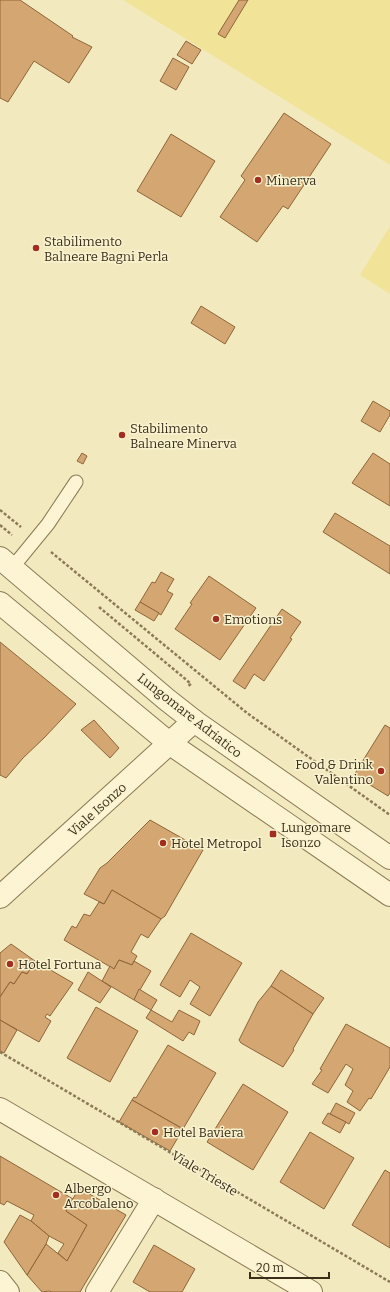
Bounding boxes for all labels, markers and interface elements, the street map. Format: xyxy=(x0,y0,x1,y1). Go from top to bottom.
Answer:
place label: Minerva xyxy=(266,173,316,188)
marker: Minerva xyxy=(253,175,263,185)
place label: Stabilimento Balneare Bagni Perla xyxy=(44,234,168,264)
marker: Stabilimento Balneare Bagni Perla xyxy=(31,243,41,253)
place label: Stabilimento Balneare Minerva xyxy=(130,421,237,451)
marker: Stabilimento Balneare Minerva xyxy=(117,430,127,440)
place label: Emotions xyxy=(224,612,282,627)
marker: Emotions xyxy=(211,614,221,624)
street label: Lungomare Adriatico xyxy=(135,670,245,761)
place label: Food & Drink Valentino xyxy=(295,757,374,787)
marker: Food & Drink Valentino xyxy=(376,766,386,776)
street label: Viale Isonzo xyxy=(65,779,129,839)
place label: Lungomare Isonzo xyxy=(281,820,351,850)
marker: Lungomare Isonzo xyxy=(268,829,278,839)
place label: Hotel Metropol xyxy=(171,836,262,851)
marker: Hotel Metropol xyxy=(158,838,168,848)
place label: Hotel Fortuna xyxy=(18,957,102,972)
marker: Hotel Fortuna xyxy=(5,959,15,969)
place label: Hotel Baviera xyxy=(163,1125,244,1140)
marker: Hotel Baviera xyxy=(150,1127,160,1137)
street label: Viale Trieste xyxy=(169,1148,241,1199)
place label: Albergo Arcobaleno xyxy=(64,1181,134,1211)
marker: Albergo Arcobaleno xyxy=(51,1190,61,1200)
scale bar xyxy=(250,1254,329,1280)
text: 20 m xyxy=(256,1261,285,1275)

